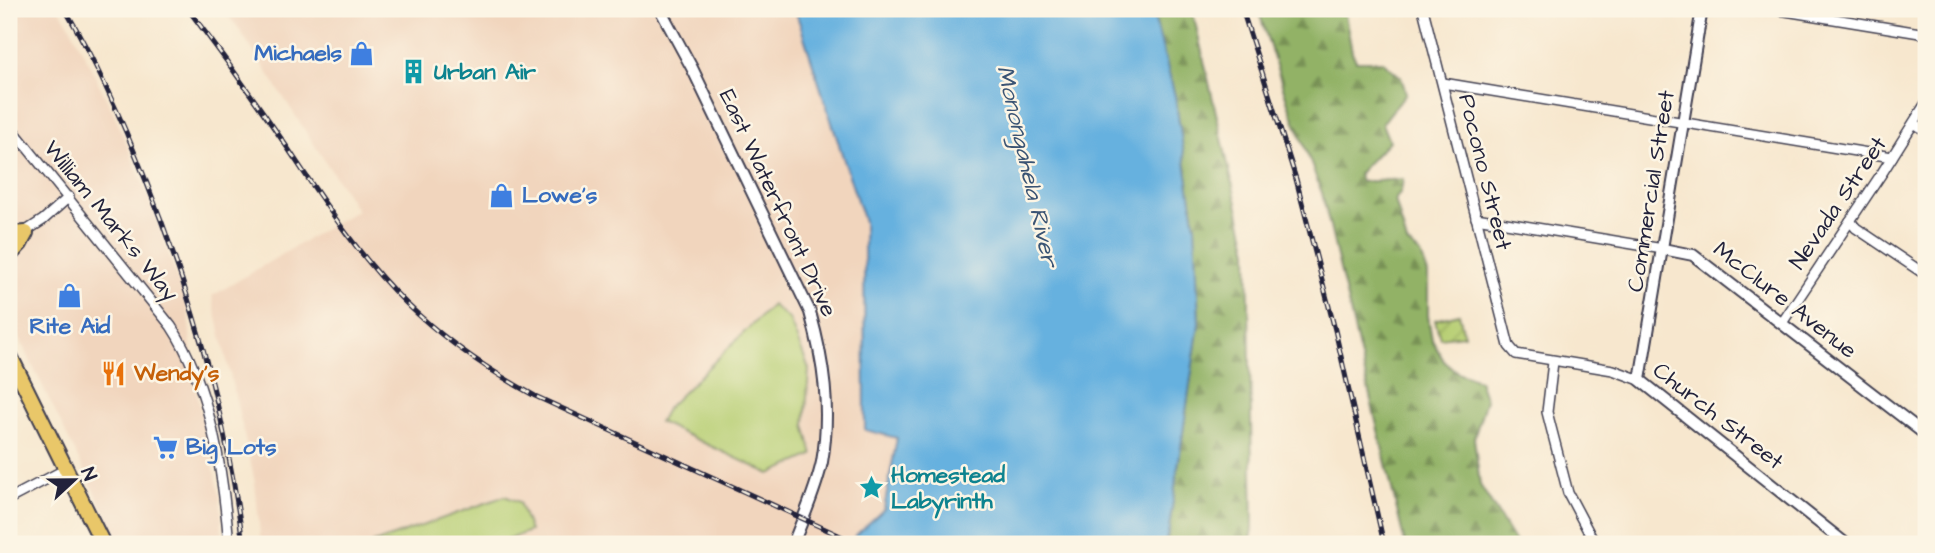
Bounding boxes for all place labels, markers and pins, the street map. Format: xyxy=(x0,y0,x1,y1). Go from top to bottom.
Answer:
place label: Michaels xyxy=(254,37,342,69)
shop icon: Michaels xyxy=(348,39,376,67)
place label: Urban Air xyxy=(434,56,536,88)
building icon: Urban Air xyxy=(400,58,428,86)
place label: Lowe's xyxy=(522,179,598,211)
shop icon: Lowe's xyxy=(488,181,516,209)
shop icon: Rite Aid xyxy=(56,282,84,310)
place label: Rite Aid xyxy=(30,310,111,342)
place label: Wendy's xyxy=(133,357,220,391)
restaurant icon: Wendy's xyxy=(100,359,128,387)
place label: Big Lots xyxy=(186,431,277,464)
supermarket icon: Big Lots xyxy=(152,433,180,461)
place label: Homestead Labyrinth xyxy=(891,459,1005,519)
place icon: Homestead Labyrinth xyxy=(857,474,885,502)

